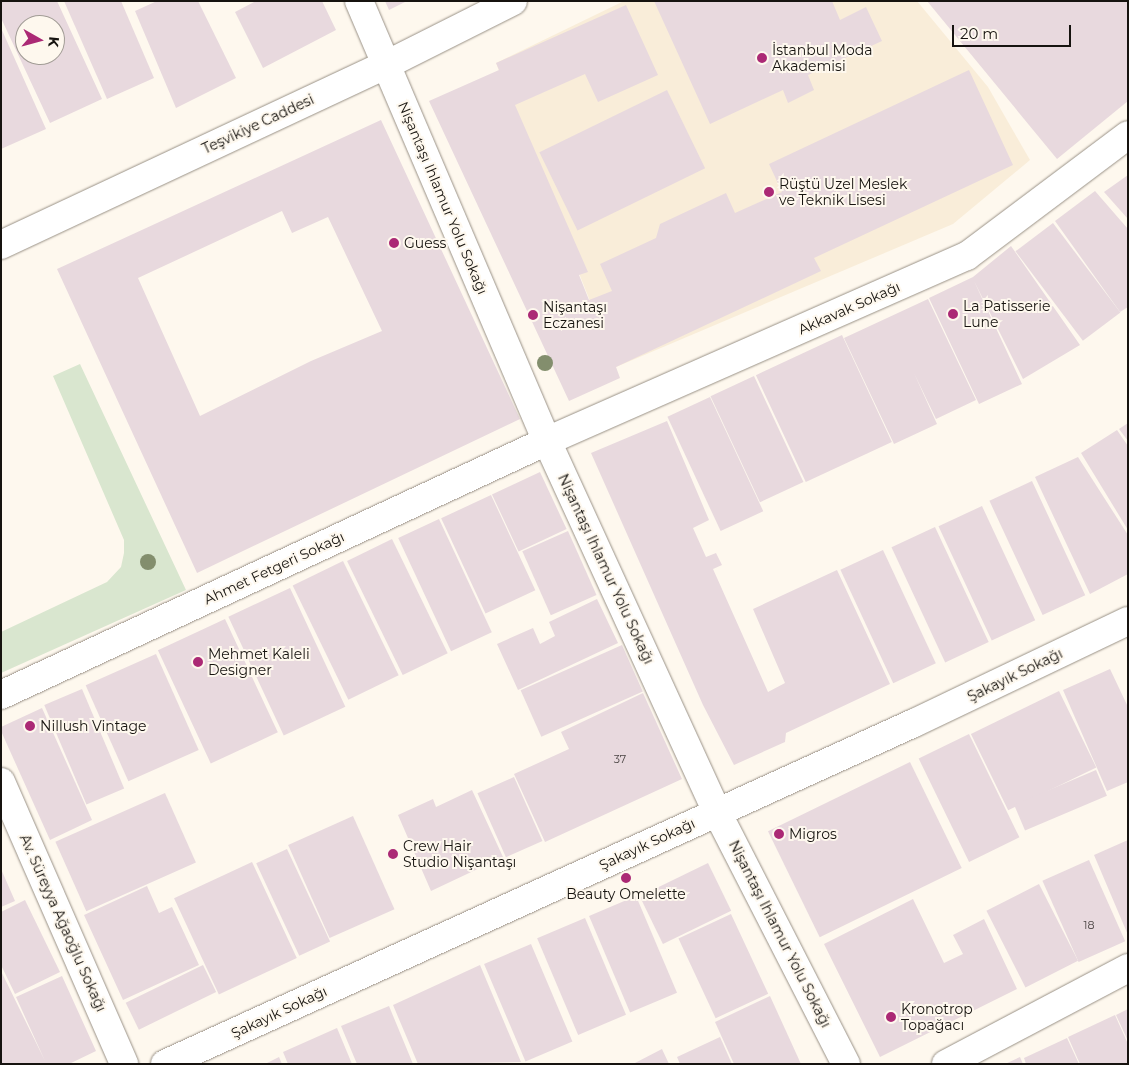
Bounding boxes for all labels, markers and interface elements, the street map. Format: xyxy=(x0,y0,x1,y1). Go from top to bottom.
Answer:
north arrow xyxy=(15,15,65,65)
scale bar xyxy=(954,15,1073,47)
text: 20 m xyxy=(960,24,998,43)
text: K xyxy=(44,35,63,48)
place label: İstanbul Moda Akademisi xyxy=(772,42,872,74)
marker: İstanbul Moda Akademisi xyxy=(756,52,768,64)
street label: Teşvikiye Caddesi xyxy=(199,91,317,157)
street label: Nişantaşı Ihlamur Yolu Sokağı xyxy=(395,99,491,297)
place label: Rüştü Uzel Meslek ve Teknik Lisesi xyxy=(779,176,907,208)
marker: Rüştü Uzel Meslek ve Teknik Lisesi xyxy=(763,186,775,198)
place label: Guess xyxy=(404,235,446,251)
marker: Guess xyxy=(388,237,400,249)
street label: Akkavak Sokağı xyxy=(796,278,902,338)
place label: La Patisserie Lune xyxy=(963,298,1051,331)
place label: Nişantaşı Eczanesi xyxy=(543,299,607,332)
marker: La Patisserie Lune xyxy=(947,308,959,320)
marker: Nişantaşı Eczanesi xyxy=(527,309,539,321)
street label: Nişantaşı Ihlamur Yolu Sokağı xyxy=(554,471,658,667)
street label: Ahmet Fetgeri Sokağı xyxy=(201,528,347,608)
street label: Şakayık Sokağı xyxy=(965,645,1065,705)
place label: Mehmet Kaleli Designer xyxy=(208,646,310,679)
marker: Mehmet Kaleli Designer xyxy=(192,656,204,668)
place label: Nillush Vintage xyxy=(40,718,147,734)
marker: Nillush Vintage xyxy=(24,720,36,732)
house number: 37 xyxy=(614,752,626,766)
street label: Şakayık Sokağı xyxy=(596,814,698,874)
place label: Migros xyxy=(789,826,837,842)
marker: Migros xyxy=(773,828,785,840)
street label: Av. Süreyya Ağaoğlu Sokağı xyxy=(16,832,110,1014)
place label: Crew Hair Studio Nişantaşı xyxy=(403,838,516,870)
street label: Nişantaşı Ihlamur Yolu Sokağı xyxy=(725,838,835,1030)
marker: Crew Hair Studio Nişantaşı xyxy=(387,848,399,860)
marker: Beauty Omelette xyxy=(620,872,632,884)
place label: Beauty Omelette xyxy=(566,886,686,902)
house number: 18 xyxy=(1084,918,1094,932)
street label: Şakayık Sokağı xyxy=(228,982,330,1042)
place label: Kronotrop Topağacı xyxy=(901,1001,973,1034)
marker: Kronotrop Topağacı xyxy=(885,1011,897,1023)

